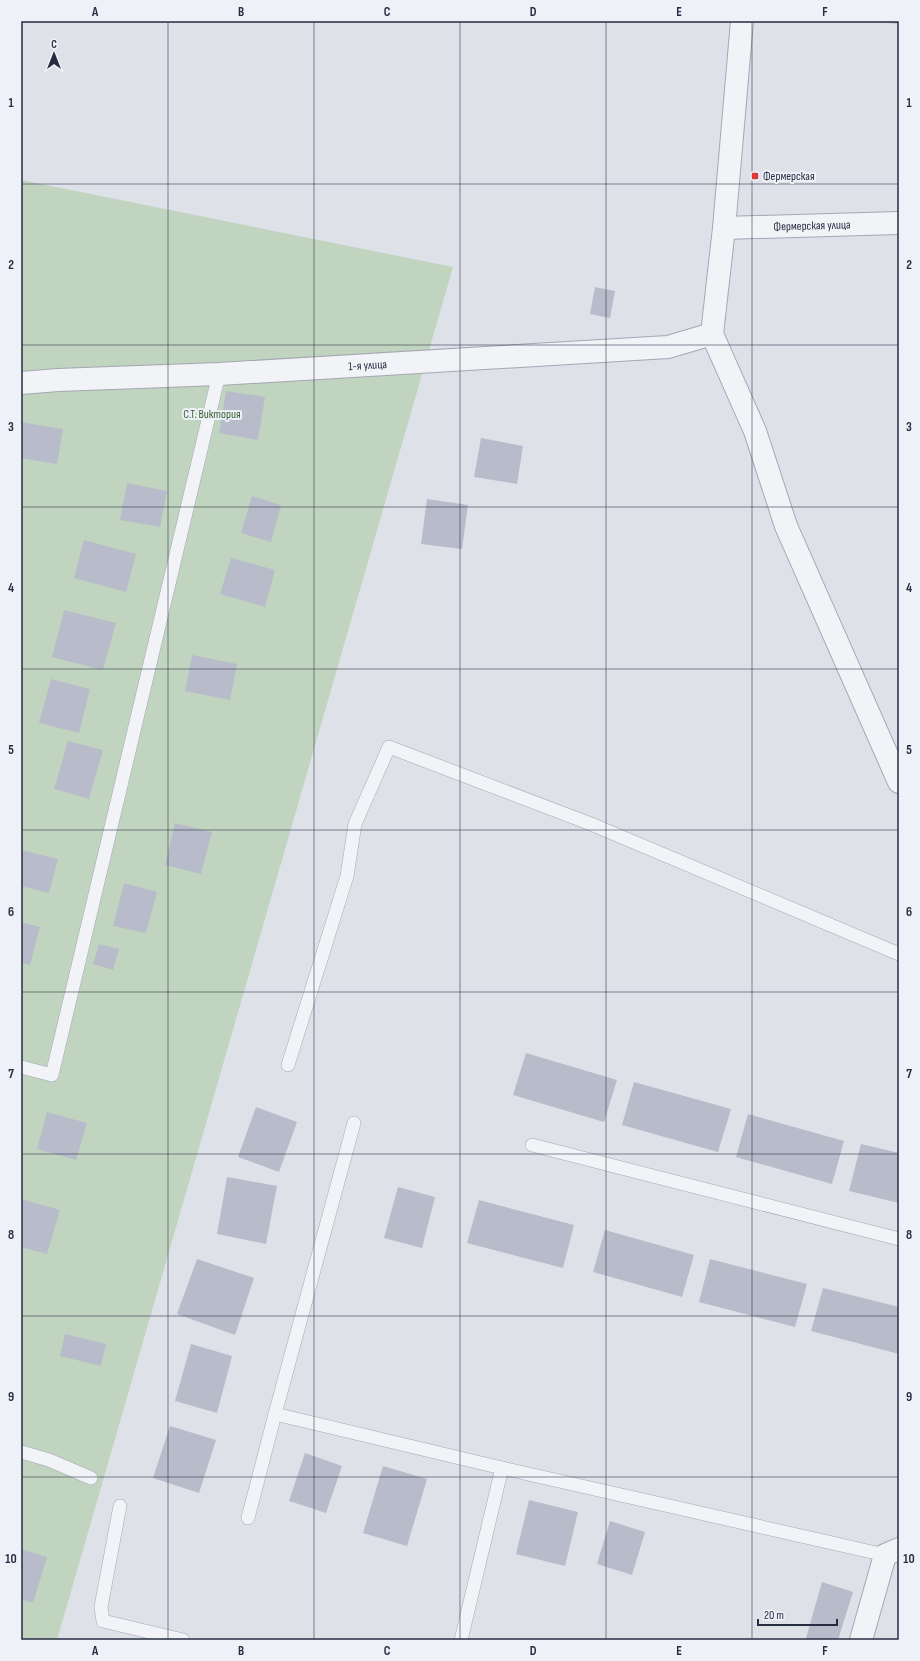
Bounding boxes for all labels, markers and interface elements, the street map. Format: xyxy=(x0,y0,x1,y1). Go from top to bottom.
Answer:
text: A xyxy=(91,4,99,20)
text: B xyxy=(238,4,244,20)
text: C xyxy=(384,4,391,20)
text: D xyxy=(530,4,537,20)
text: E xyxy=(676,4,682,20)
text: F xyxy=(822,4,828,20)
north arrow xyxy=(34,34,74,74)
text: С xyxy=(51,38,57,51)
text: 1 xyxy=(8,95,14,111)
text: 1 xyxy=(906,95,912,111)
place label: Фермерская xyxy=(763,169,815,184)
marker: Фермерская xyxy=(750,171,760,181)
street label: Фермерская улица xyxy=(773,217,851,235)
text: 2 xyxy=(8,257,14,273)
text: 2 xyxy=(906,257,912,273)
street label: 1-я улица xyxy=(348,357,388,374)
park label: С.Т. Виктория xyxy=(183,407,241,422)
text: 3 xyxy=(8,419,14,435)
text: 3 xyxy=(906,419,912,435)
text: 4 xyxy=(8,580,14,596)
text: 4 xyxy=(906,580,912,596)
text: 5 xyxy=(8,742,14,758)
text: 5 xyxy=(906,742,912,758)
text: 6 xyxy=(8,904,14,920)
text: 6 xyxy=(906,904,912,920)
text: 7 xyxy=(8,1066,14,1082)
text: 7 xyxy=(906,1066,912,1082)
text: 8 xyxy=(8,1227,14,1243)
text: 8 xyxy=(906,1227,912,1243)
text: 9 xyxy=(8,1389,14,1405)
text: 9 xyxy=(906,1389,912,1405)
text: 10 xyxy=(5,1551,17,1567)
text: 10 xyxy=(903,1551,915,1567)
scale bar xyxy=(758,1601,837,1627)
text: 20 m xyxy=(764,1608,784,1623)
text: A xyxy=(91,1643,99,1659)
text: B xyxy=(238,1643,244,1659)
text: C xyxy=(384,1643,391,1659)
text: D xyxy=(530,1643,537,1659)
text: E xyxy=(676,1643,682,1659)
text: F xyxy=(822,1643,828,1659)

